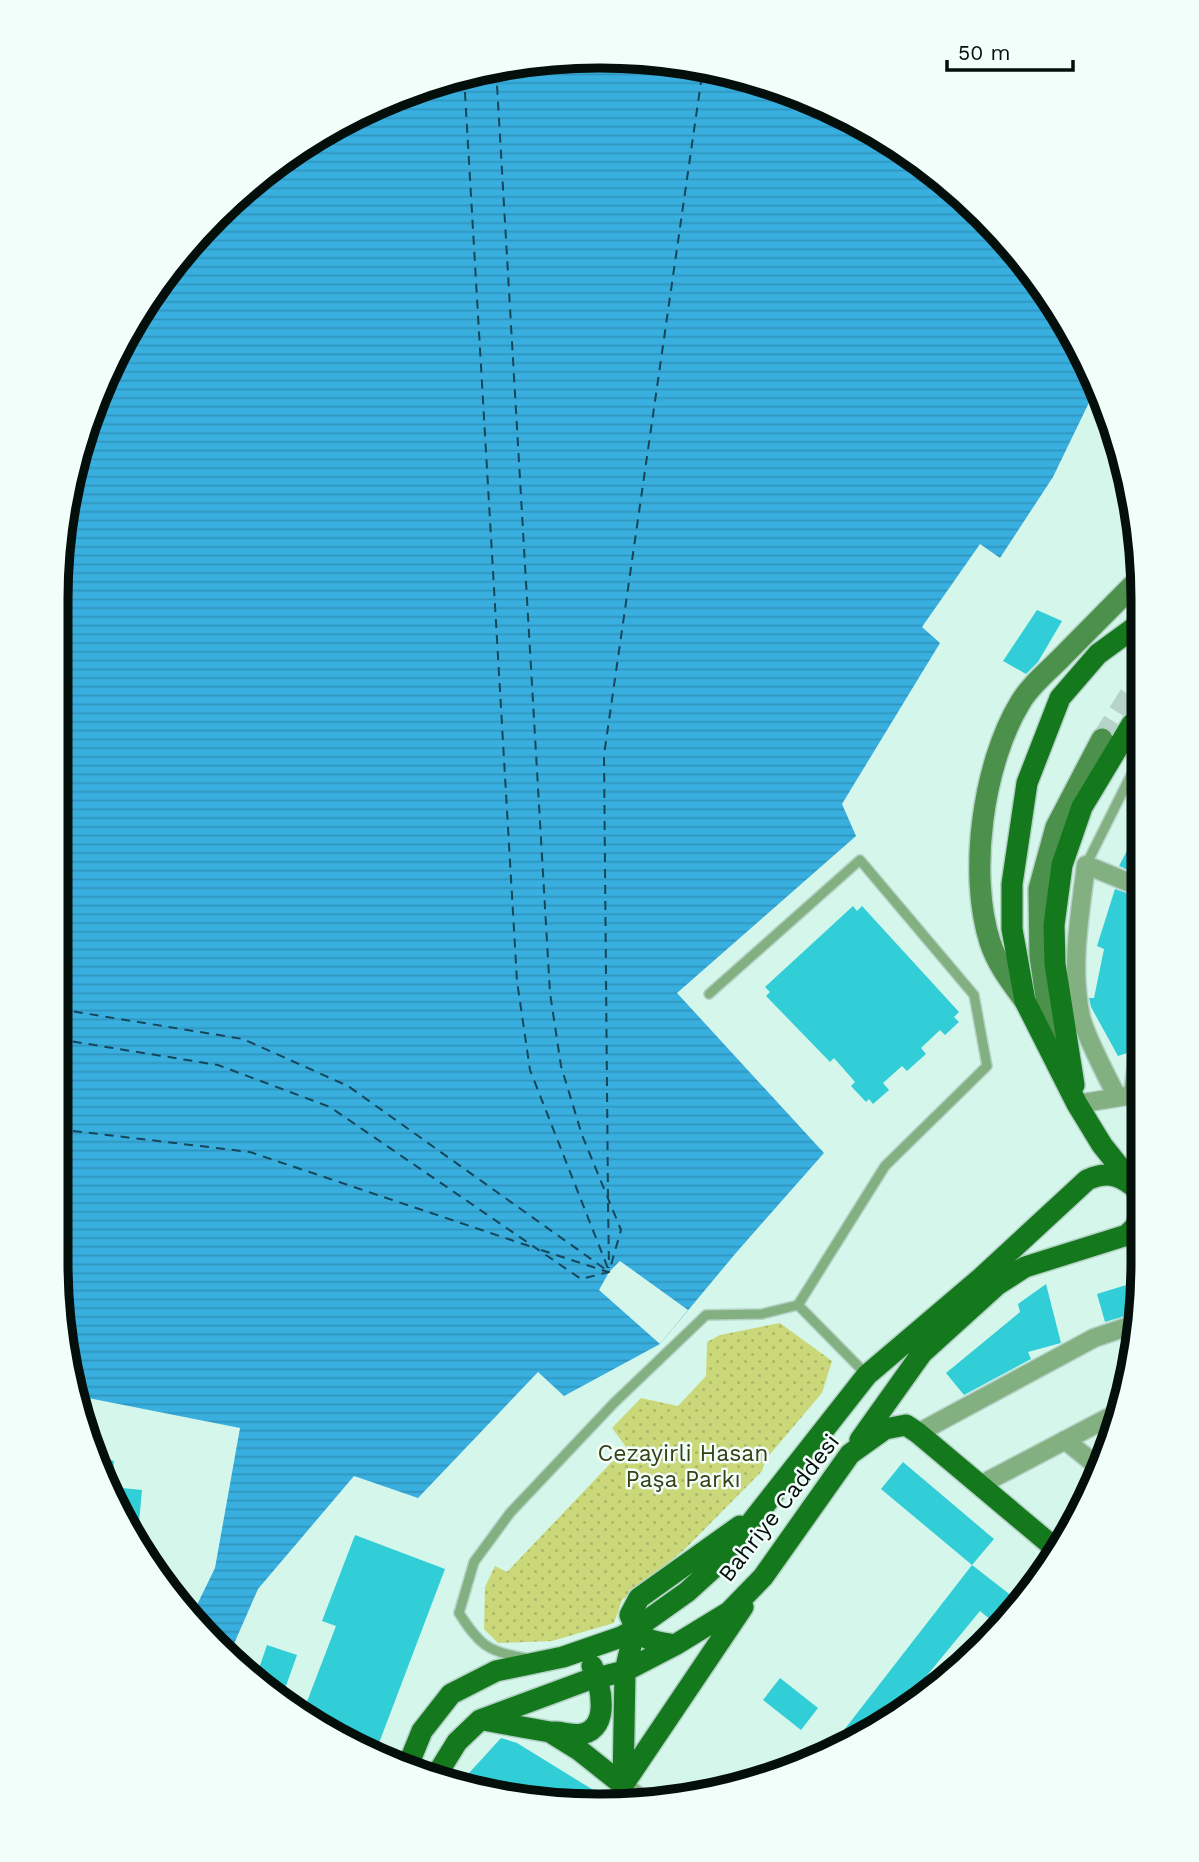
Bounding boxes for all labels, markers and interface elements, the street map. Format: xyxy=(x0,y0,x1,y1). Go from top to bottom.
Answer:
scale bar xyxy=(947,28,1073,72)
text: 50 m xyxy=(958,40,1010,65)
street label: Bahriye Caddesi xyxy=(713,1429,845,1587)
park label: Cezayirli Hasan Paşa Parkı xyxy=(597,1440,769,1493)

